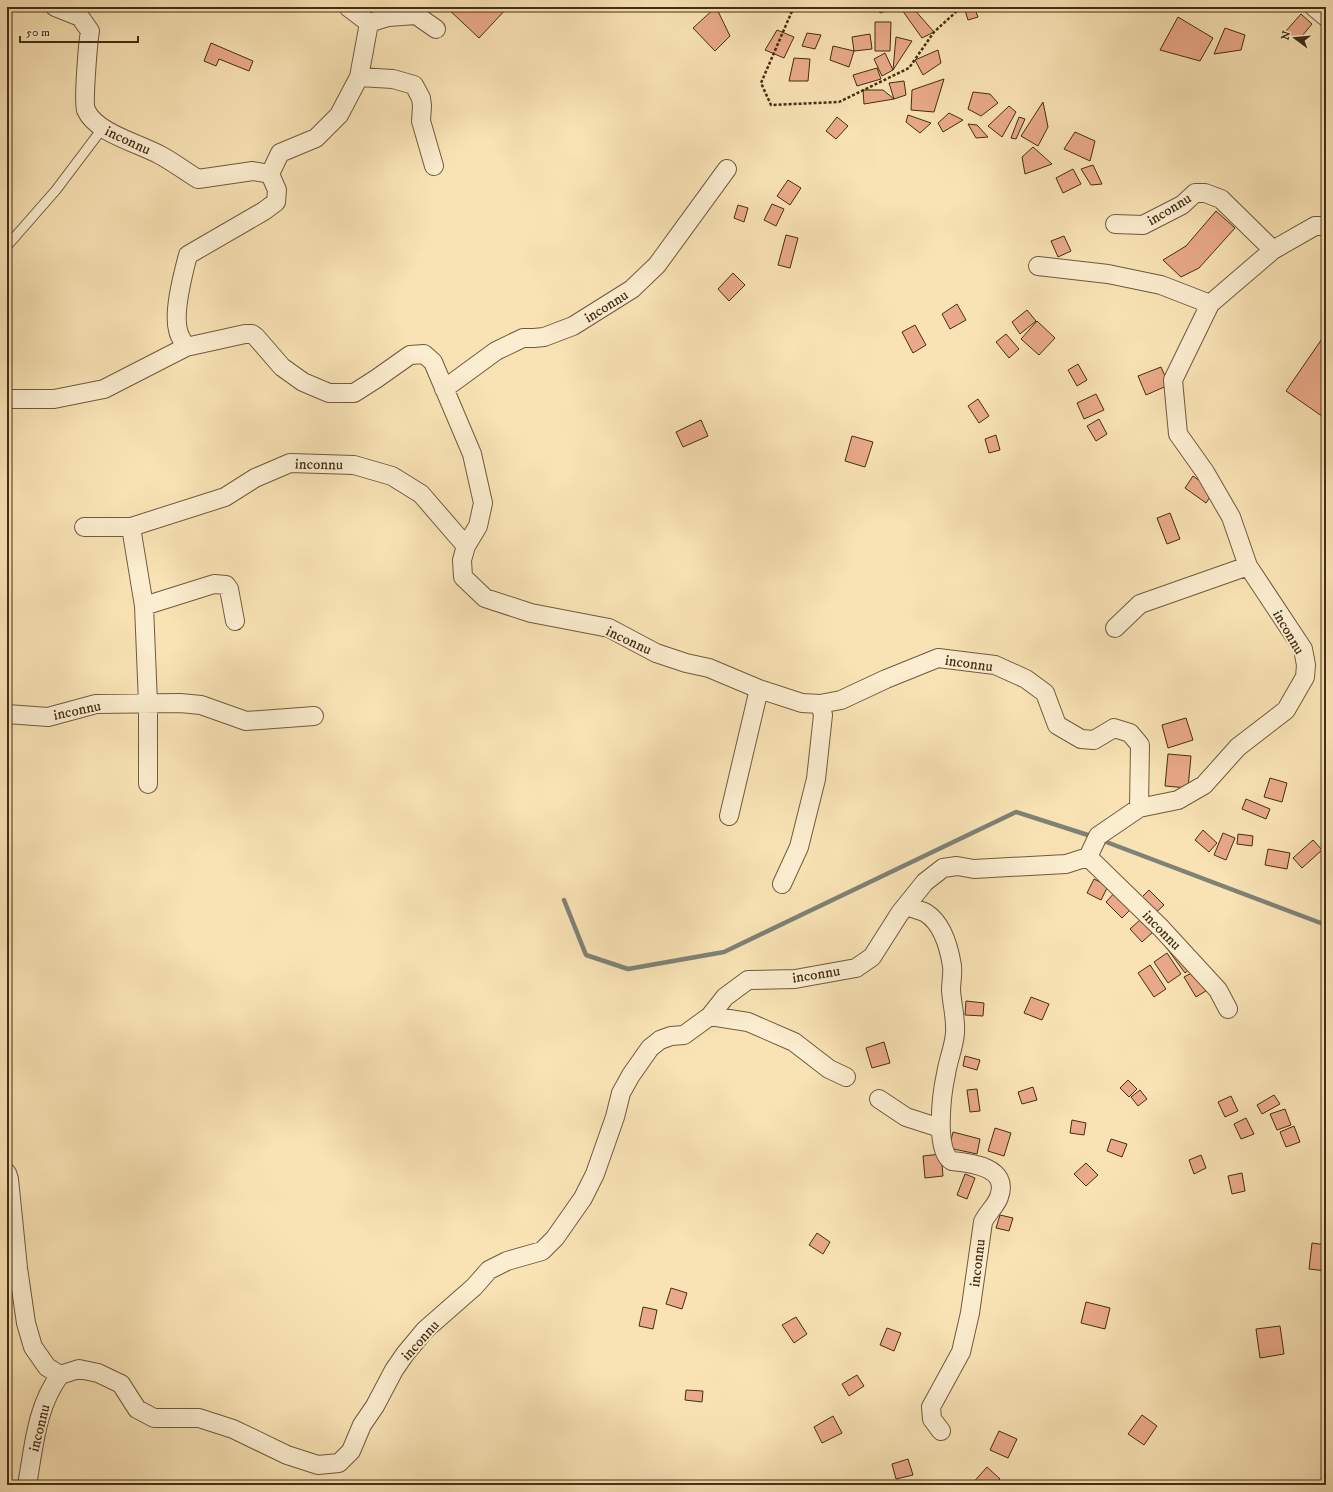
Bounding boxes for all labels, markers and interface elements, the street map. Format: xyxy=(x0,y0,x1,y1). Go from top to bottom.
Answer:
scale bar xyxy=(20,18,138,44)
north arrow xyxy=(1275,18,1315,58)
text: 50 m xyxy=(26,25,50,40)
text: N xyxy=(1278,29,1294,42)
street label: inconnu xyxy=(102,122,154,159)
street label: inconnu xyxy=(1144,189,1195,230)
street label: inconnu xyxy=(581,286,632,327)
street label: inconnu xyxy=(295,455,343,474)
street label: inconnu xyxy=(1268,607,1309,658)
street label: inconnu xyxy=(603,622,655,659)
street label: inconnu xyxy=(944,651,994,676)
street label: inconnu xyxy=(52,696,103,725)
street label: inconnu xyxy=(1138,906,1185,954)
street label: inconnu xyxy=(791,961,841,988)
street label: inconnu xyxy=(965,1238,990,1288)
street label: inconnu xyxy=(397,1316,444,1365)
street label: inconnu xyxy=(24,1402,55,1454)

